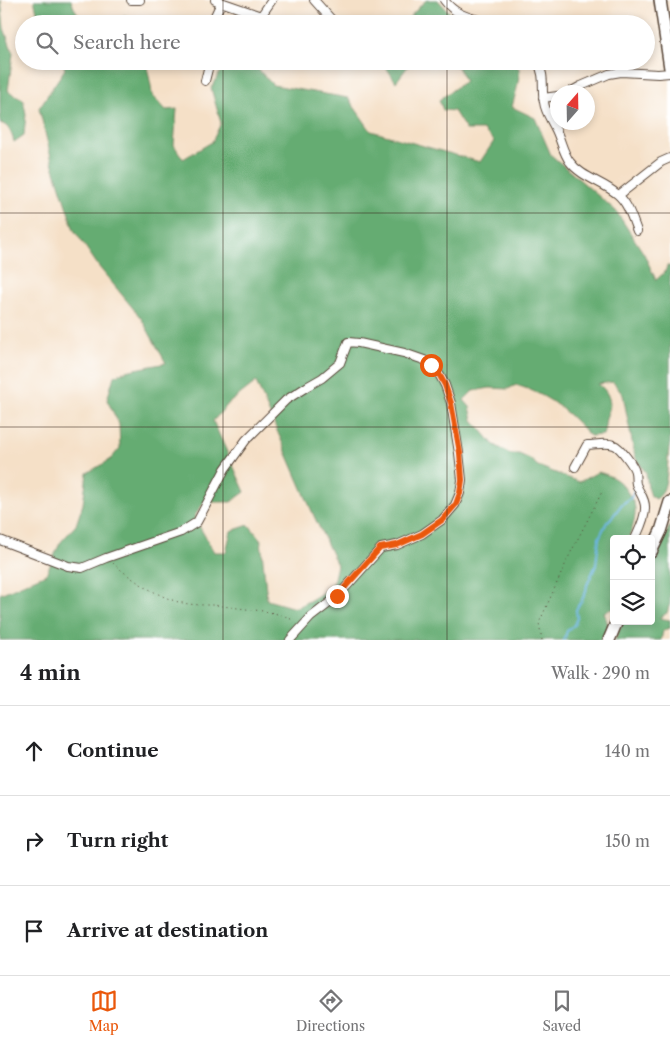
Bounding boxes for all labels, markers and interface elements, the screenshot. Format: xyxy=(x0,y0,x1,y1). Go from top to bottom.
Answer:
search box xyxy=(15,15,655,70)
icon: search xyxy=(33,29,61,57)
text: Search here xyxy=(73,31,181,54)
north arrow xyxy=(550,85,595,130)
route start xyxy=(420,354,443,377)
map controls xyxy=(610,535,655,625)
button: locate xyxy=(610,535,655,580)
button: layers xyxy=(610,580,655,625)
route end xyxy=(326,585,349,608)
text: 4 min xyxy=(20,660,81,685)
text: Walk · 290 m xyxy=(551,663,650,683)
icon: ahead xyxy=(20,737,48,765)
text: Continue xyxy=(67,739,159,762)
text: 140 m xyxy=(605,741,650,761)
icon: right xyxy=(20,827,48,855)
text: Turn right xyxy=(67,829,168,852)
text: 150 m xyxy=(605,831,650,851)
icon: arrive xyxy=(20,917,48,945)
text: Arrive at destination xyxy=(67,919,268,942)
tab: Map xyxy=(89,987,119,1035)
tab: Directions xyxy=(296,987,365,1035)
tab: Saved xyxy=(542,987,581,1035)

